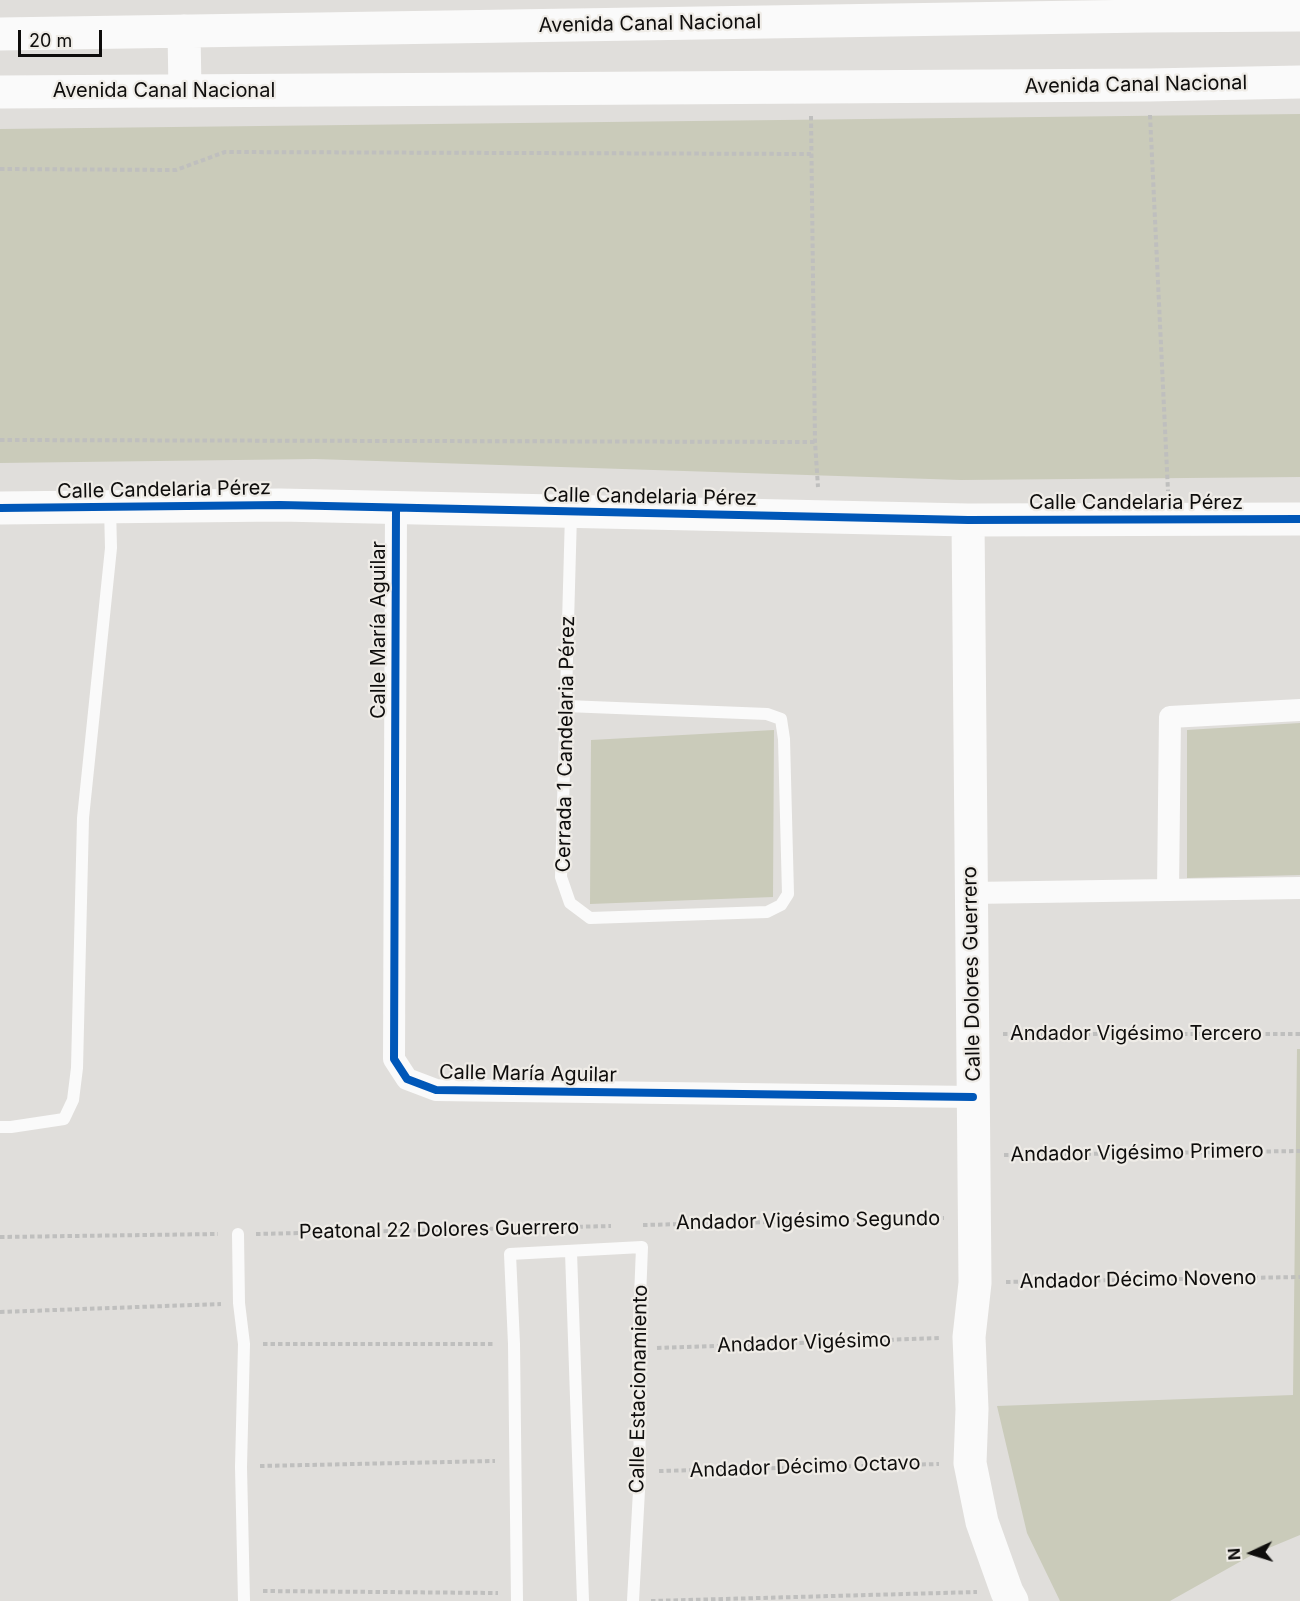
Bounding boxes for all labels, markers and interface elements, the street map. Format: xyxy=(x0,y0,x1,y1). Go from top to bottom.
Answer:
street label: Avenida Canal Nacional xyxy=(539,10,761,38)
scale bar xyxy=(21,18,105,56)
text: 20 m xyxy=(29,30,72,51)
street label: Avenida Canal Nacional xyxy=(1025,71,1247,99)
street label: Avenida Canal Nacional xyxy=(53,79,275,103)
street label: Calle Candelaria Pérez xyxy=(57,476,271,504)
street label: Calle Candelaria Pérez xyxy=(543,483,757,511)
street label: Calle Candelaria Pérez xyxy=(1029,491,1243,515)
street label: Calle María Aguilar xyxy=(367,541,391,719)
street label: Cerrada 1 Candelaria Pérez xyxy=(552,615,580,873)
street label: Calle Dolores Guerrero xyxy=(958,866,986,1082)
street label: Andador Vigésimo Tercero xyxy=(1010,1022,1262,1046)
street label: Calle María Aguilar xyxy=(439,1060,617,1088)
street label: Andador Vigésimo Primero xyxy=(1010,1139,1264,1167)
street label: Andador Vigésimo Segundo xyxy=(676,1207,940,1235)
street label: Peatonal 22 Dolores Guerrero xyxy=(299,1216,579,1244)
street label: Andador Décimo Noveno xyxy=(1019,1266,1257,1294)
street label: Calle Estacionamiento xyxy=(625,1284,653,1494)
street label: Andador Vigésimo xyxy=(717,1328,891,1358)
street label: Andador Décimo Octavo xyxy=(689,1451,921,1483)
north arrow xyxy=(1222,1523,1282,1583)
text: N xyxy=(1224,1547,1244,1561)

